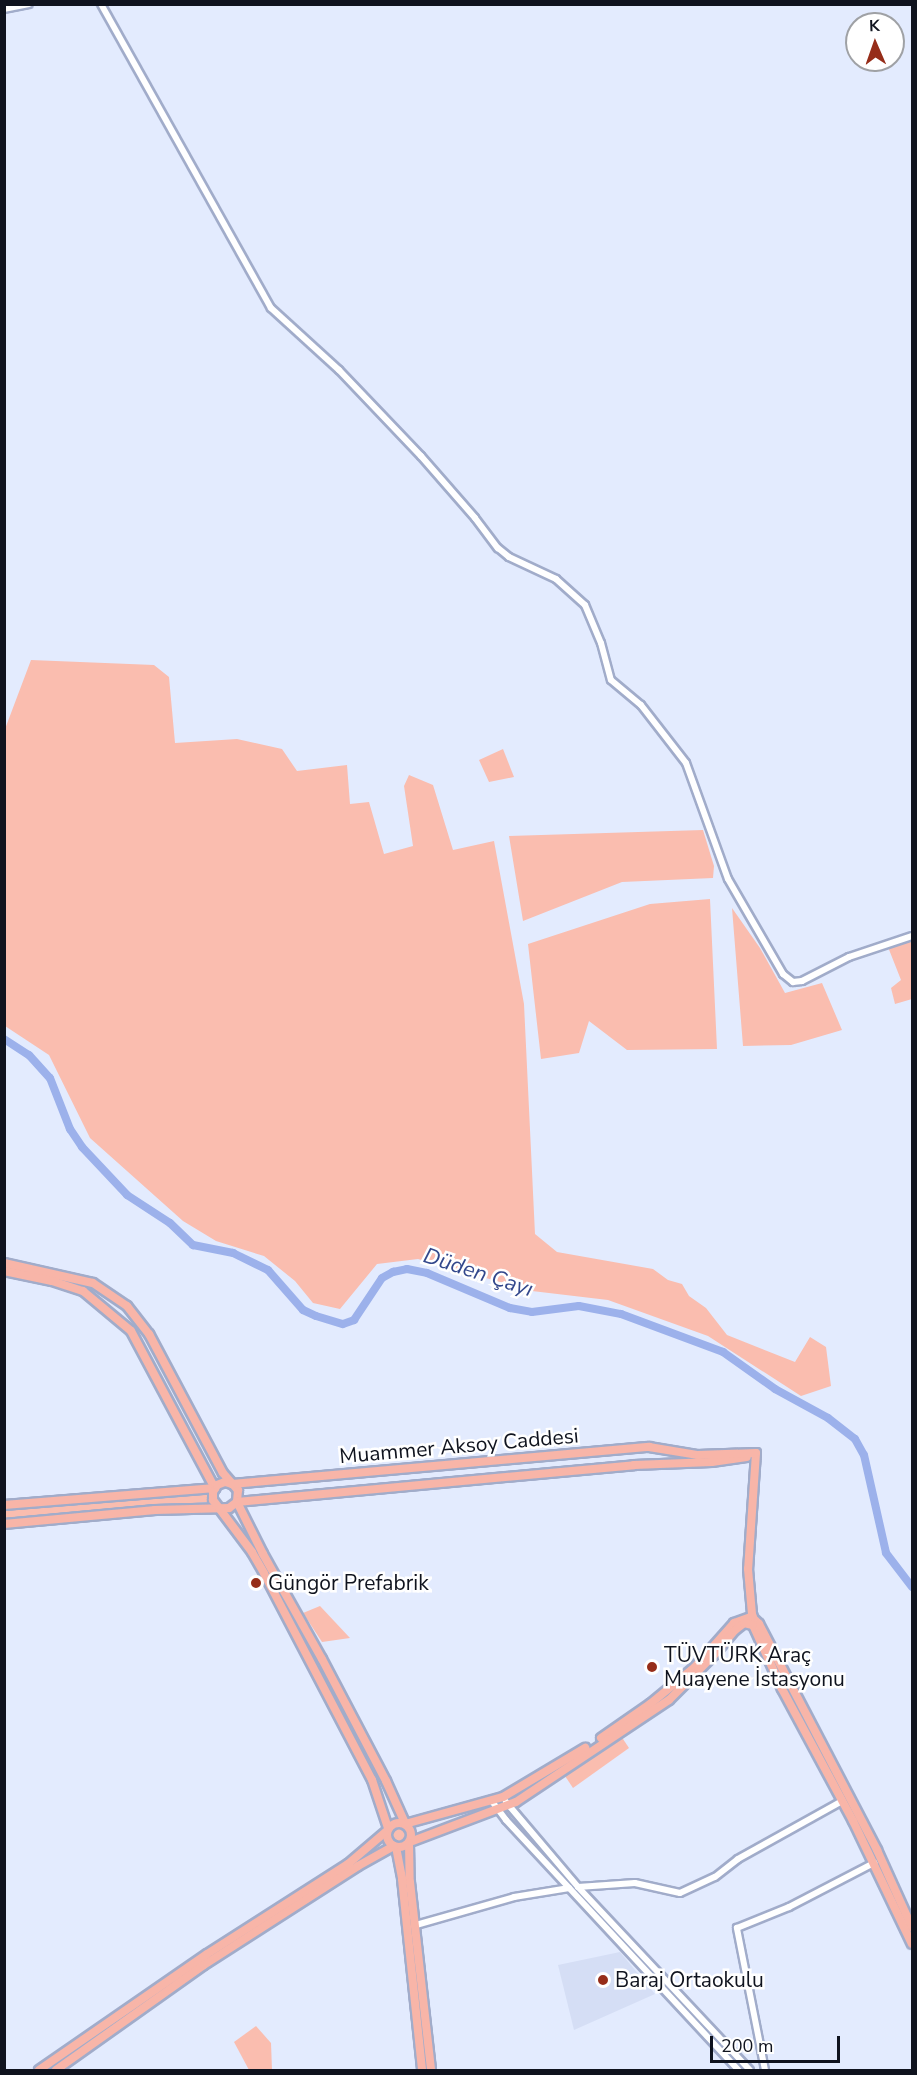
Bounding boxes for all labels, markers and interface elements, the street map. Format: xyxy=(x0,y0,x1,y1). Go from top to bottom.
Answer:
north arrow xyxy=(845,12,905,72)
text: K xyxy=(869,15,880,37)
water label: Düden Çayı xyxy=(420,1243,536,1303)
street label: Muammer Aksoy Caddesi xyxy=(338,1423,580,1469)
place label: Güngör Prefabrik xyxy=(268,1570,429,1596)
marker: Güngör Prefabrik xyxy=(249,1576,263,1590)
place label: TÜVTÜRK Araç Muayene İstasyonu xyxy=(664,1642,845,1692)
marker: TÜVTÜRK Araç Muayene İstasyonu xyxy=(645,1660,659,1674)
place label: Baraj Ortaokulu xyxy=(615,1967,764,1993)
marker: Baraj Ortaokulu xyxy=(596,1973,610,1987)
scale bar xyxy=(713,2024,844,2062)
text: 200 m xyxy=(721,2034,773,2058)

